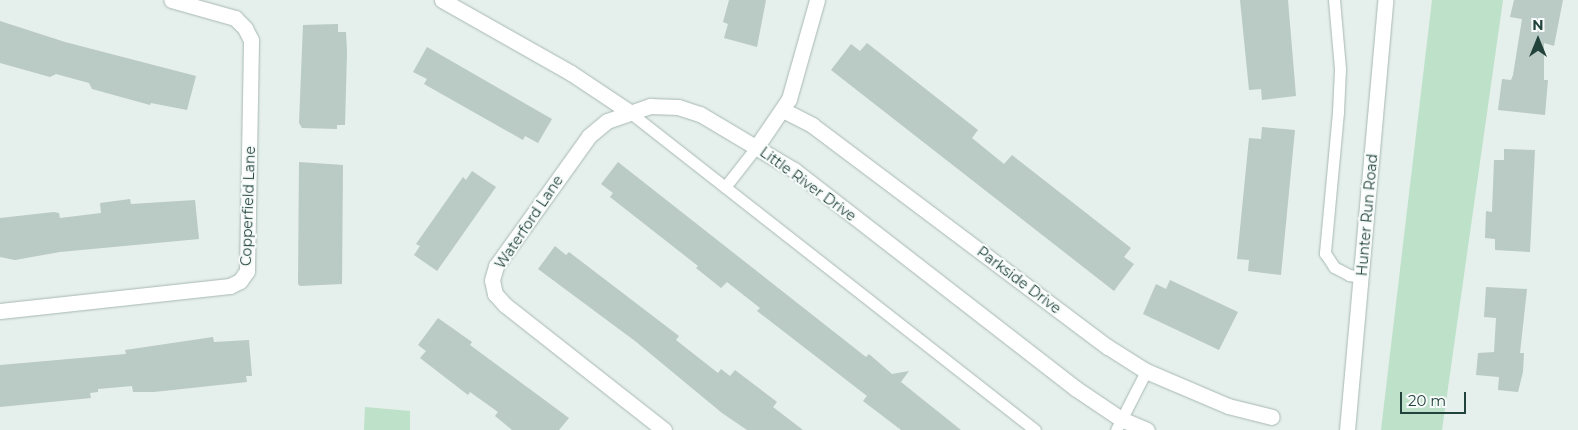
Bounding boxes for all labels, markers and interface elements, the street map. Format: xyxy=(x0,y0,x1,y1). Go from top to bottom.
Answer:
north arrow xyxy=(1513,15,1563,65)
text: N xyxy=(1532,16,1544,34)
street label: Little River Drive xyxy=(757,144,859,224)
street label: Copperfield Lane xyxy=(238,146,258,266)
street label: Hunter Run Road xyxy=(1353,153,1381,277)
street label: Waterford Lane xyxy=(492,172,566,272)
street label: Parkside Drive xyxy=(974,243,1064,317)
scale bar xyxy=(1403,382,1469,414)
text: 20 m xyxy=(1408,391,1446,410)

